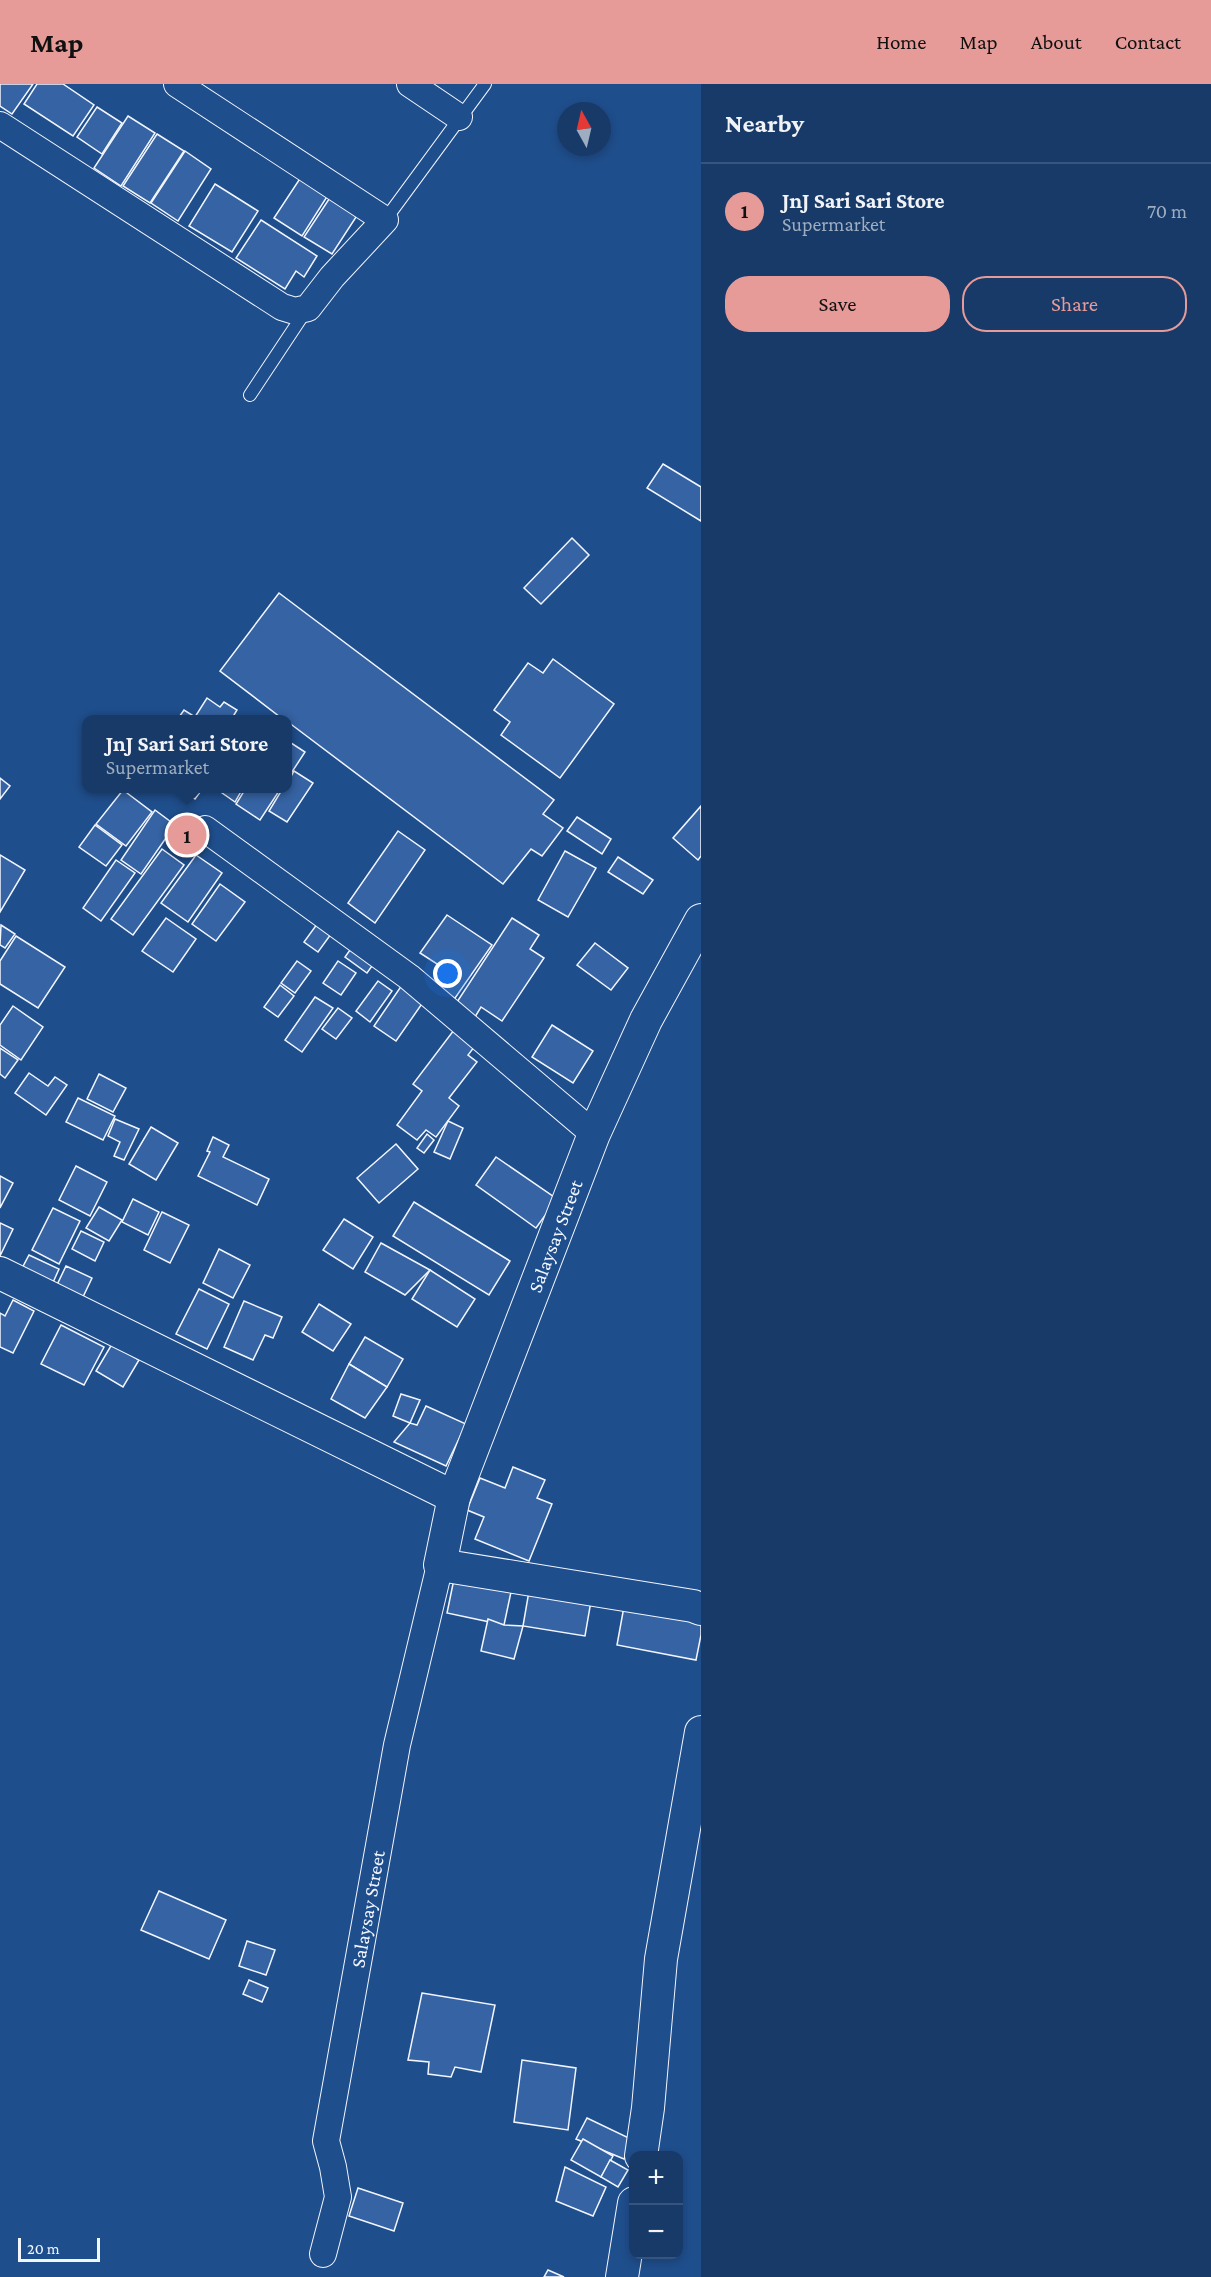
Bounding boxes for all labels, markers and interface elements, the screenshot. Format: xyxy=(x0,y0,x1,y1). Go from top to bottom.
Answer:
text: Map xyxy=(30,27,83,58)
text: Home xyxy=(876,30,926,54)
text: Map xyxy=(959,30,998,54)
text: About xyxy=(1031,30,1082,54)
text: Contact xyxy=(1115,30,1181,54)
north arrow xyxy=(557,102,611,156)
text: Nearby xyxy=(725,109,804,138)
text: JnJ Sari Sari Store xyxy=(782,188,945,213)
text: 1 xyxy=(741,200,748,222)
text: 70 m xyxy=(1147,200,1187,222)
text: Supermarket xyxy=(782,213,885,235)
button: Save xyxy=(725,276,950,332)
button: Share xyxy=(962,276,1187,332)
popup xyxy=(82,715,292,793)
text: JnJ Sari Sari Store xyxy=(106,731,268,756)
text: Supermarket xyxy=(106,756,209,778)
pin: 1 xyxy=(168,812,207,858)
your location xyxy=(433,959,462,988)
street label: Salaysay Street xyxy=(523,1176,588,1296)
street label: Salaysay Street xyxy=(346,1848,389,1970)
map controls xyxy=(629,2151,683,2259)
button: + xyxy=(629,2151,683,2205)
button: − xyxy=(629,2205,683,2259)
scale bar xyxy=(18,2235,100,2262)
text: 20 m xyxy=(27,2240,60,2257)

